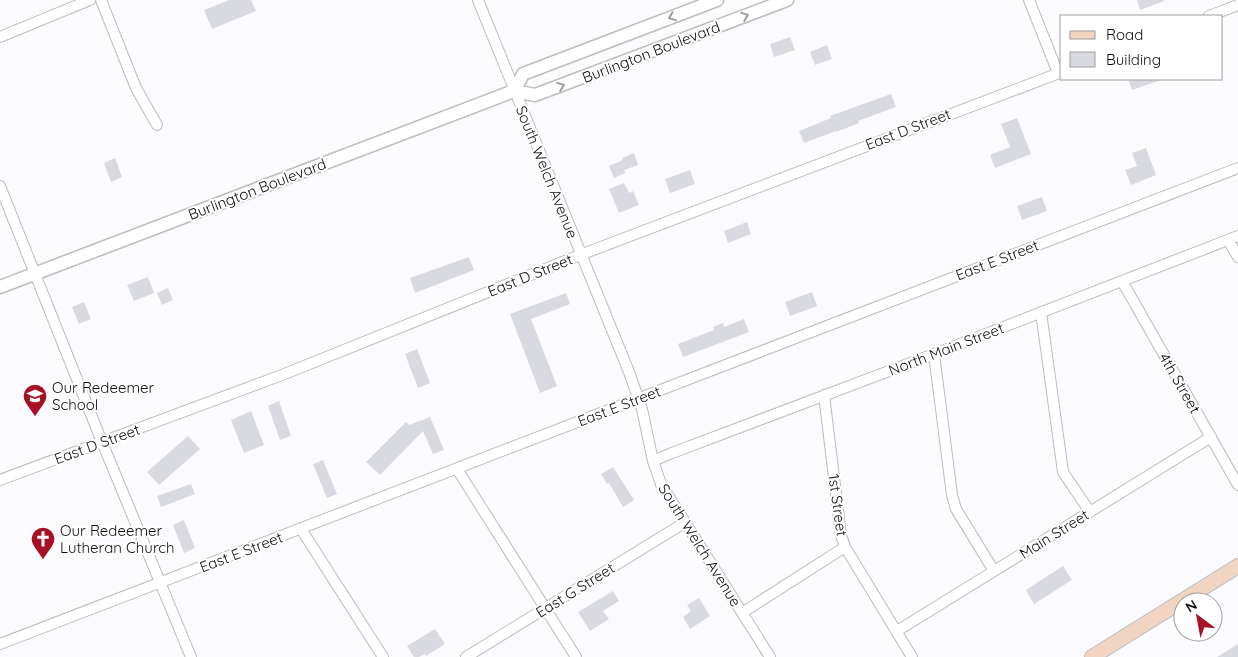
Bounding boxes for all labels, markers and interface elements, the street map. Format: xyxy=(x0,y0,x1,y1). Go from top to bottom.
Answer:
one-way arrow xyxy=(668,11,676,21)
one-way arrow xyxy=(741,12,749,22)
legend xyxy=(1060,15,1223,80)
street label: Burlington Boulevard xyxy=(579,17,723,87)
text: Road xyxy=(1106,25,1143,44)
text: Building xyxy=(1106,50,1161,69)
one-way arrow xyxy=(556,82,565,92)
street label: South Welch Avenue xyxy=(512,103,582,241)
street label: East D Street xyxy=(863,104,953,154)
street label: Burlington Boulevard xyxy=(185,154,329,224)
street label: East E Street xyxy=(953,235,1041,285)
street label: East D Street xyxy=(485,249,575,301)
street label: North Main Street xyxy=(886,318,1006,380)
street label: 4th Street xyxy=(1155,349,1205,417)
place label: Our Redeemer School xyxy=(52,378,155,414)
street label: East E Street xyxy=(575,381,663,431)
school or university icon: Our Redeemer School xyxy=(22,383,48,417)
street label: East D Street xyxy=(52,420,142,468)
street label: 1st Street xyxy=(824,473,852,537)
street label: South Welch Avenue xyxy=(654,480,746,610)
street label: Main Street xyxy=(1016,505,1092,563)
place label: Our Redeemer Lutheran Church xyxy=(60,521,175,557)
church icon: Our Redeemer Lutheran Church xyxy=(30,526,56,560)
street label: East E Street xyxy=(197,527,285,577)
street label: East G Street xyxy=(532,558,618,622)
north arrow xyxy=(1173,592,1223,642)
text: N xyxy=(1182,596,1200,616)

